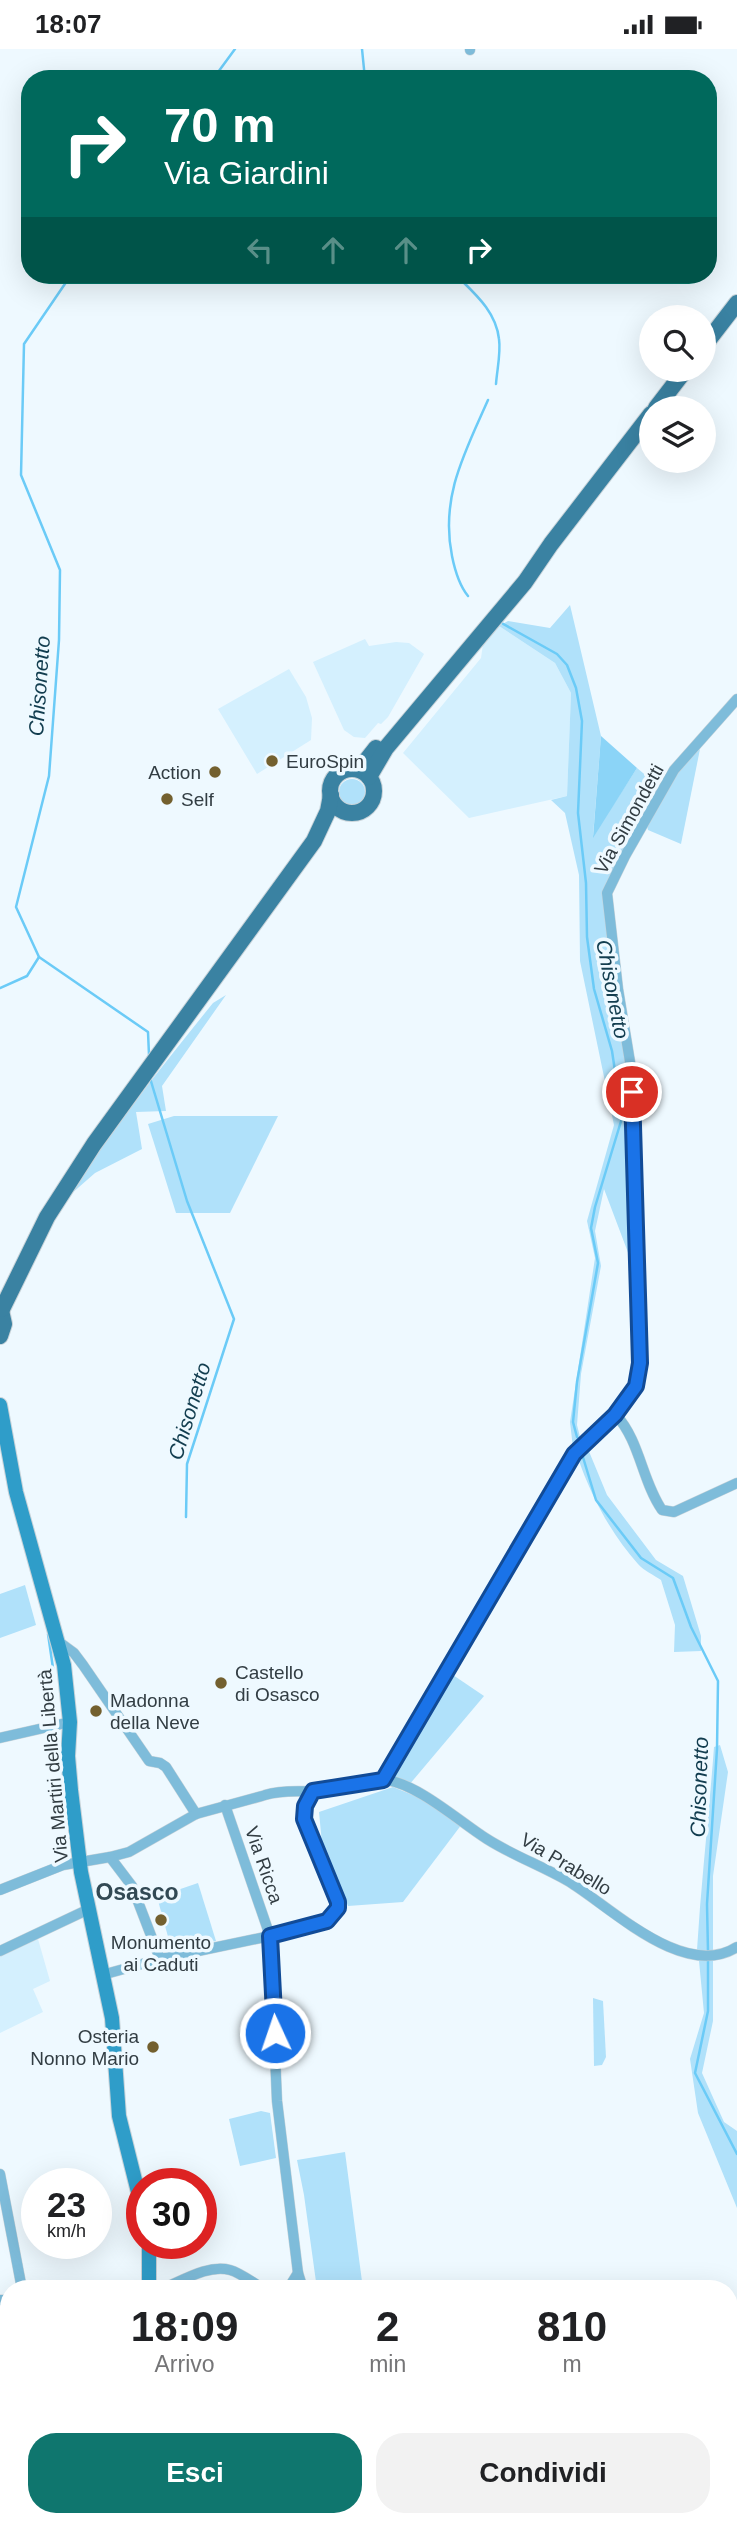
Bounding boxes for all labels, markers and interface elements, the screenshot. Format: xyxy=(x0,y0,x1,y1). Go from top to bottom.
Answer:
text: 18:07 xyxy=(35,9,102,39)
icon: right xyxy=(49,98,140,189)
text: 70 m xyxy=(164,98,276,152)
text: Via Giardini xyxy=(164,155,329,191)
icon: left xyxy=(241,231,279,269)
icon: ahead xyxy=(314,231,352,269)
icon: ahead xyxy=(387,231,425,269)
icon: right xyxy=(460,231,498,269)
map controls xyxy=(639,305,716,473)
button: search xyxy=(639,305,716,382)
button: layers xyxy=(639,396,716,473)
water label: Chisonetto xyxy=(24,635,54,737)
place label: EuroSpin xyxy=(286,751,364,772)
marker: EuroSpin xyxy=(264,753,280,769)
street label: Via Simondetti xyxy=(590,760,668,878)
place label: Action xyxy=(148,762,201,783)
marker: Action xyxy=(207,764,223,780)
place label: Self xyxy=(181,789,214,810)
marker: Self xyxy=(159,791,175,807)
water label: Chisonetto xyxy=(592,938,634,1041)
pin xyxy=(602,1062,662,1122)
icon: arrive xyxy=(613,1073,651,1111)
water label: Chisonetto xyxy=(163,1359,215,1462)
place label: Castello di Osasco xyxy=(235,1662,319,1705)
street label: Via Martiri della Libertà xyxy=(34,1668,72,1864)
marker: Castello di Osasco xyxy=(213,1675,229,1691)
place label: Madonna della Neve xyxy=(110,1690,200,1733)
marker: Madonna della Neve xyxy=(88,1703,104,1719)
water label: Chisonetto xyxy=(686,1736,712,1838)
street label: Via Ricca xyxy=(241,1824,287,1907)
street label: Via Prabello xyxy=(517,1829,615,1899)
district label: Osasco xyxy=(95,1879,179,1905)
marker: Monumento ai Caduti xyxy=(153,1912,169,1928)
place label: Monumento ai Caduti xyxy=(111,1932,211,1975)
position arrow xyxy=(238,1996,312,2070)
place label: Osteria Nonno Mario xyxy=(30,2026,139,2069)
marker: Osteria Nonno Mario xyxy=(145,2039,161,2055)
speed limit sign: 30 xyxy=(126,2168,217,2259)
text: 23 xyxy=(47,2185,86,2224)
text: km/h xyxy=(47,2221,86,2241)
text: 18:09 xyxy=(131,2303,238,2350)
text: 2 xyxy=(376,2303,399,2350)
text: 810 xyxy=(537,2303,607,2350)
text: Arrivo xyxy=(155,2351,215,2377)
text: min xyxy=(369,2351,406,2377)
text: m xyxy=(563,2351,582,2377)
button: Esci xyxy=(28,2433,362,2513)
button: Condividi xyxy=(376,2433,710,2513)

